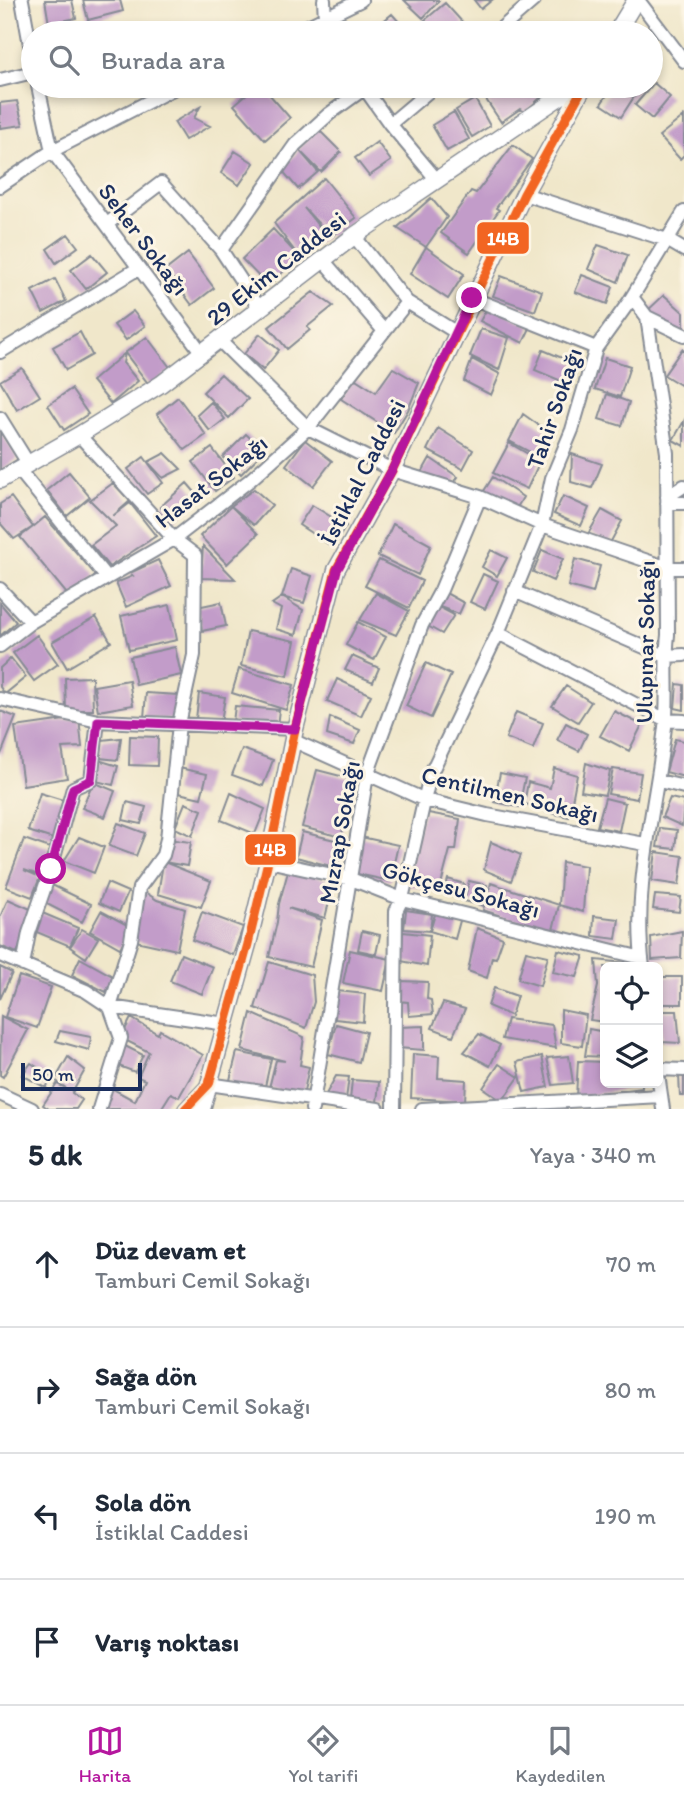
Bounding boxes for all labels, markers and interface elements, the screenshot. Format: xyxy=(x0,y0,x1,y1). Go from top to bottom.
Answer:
search box xyxy=(21,21,663,98)
icon: search xyxy=(45,41,83,79)
text: Burada ara xyxy=(101,44,225,76)
street label: Seher Sokağı xyxy=(92,177,196,301)
street label: 29 Ekim Caddesi xyxy=(200,205,352,331)
line badge: 14B xyxy=(476,221,530,255)
text: 14B xyxy=(487,227,519,250)
route end xyxy=(456,282,487,313)
street label: Tahir Sokağı xyxy=(520,344,588,472)
street label: İstiklal Caddesi xyxy=(313,394,411,550)
street label: Hasat Sokağı xyxy=(149,428,273,534)
street label: Ulupınar Sokağı xyxy=(629,560,661,724)
street label: Mızrap Sokağı xyxy=(312,758,366,906)
street label: Centilmen Sokağı xyxy=(419,760,601,828)
line badge: 14B xyxy=(244,833,297,866)
text: 14B xyxy=(254,838,286,861)
route start xyxy=(35,853,66,884)
street label: Gökçesu Sokağı xyxy=(379,854,543,924)
map controls xyxy=(600,962,663,1088)
button: locate xyxy=(600,962,663,1025)
button: layers xyxy=(600,1025,663,1088)
scale bar xyxy=(21,1060,142,1092)
text: 50 m xyxy=(32,1063,74,1086)
text: 5 dk xyxy=(28,1136,82,1173)
text: Yaya · 340 m xyxy=(530,1141,656,1169)
text: Düz devam et xyxy=(95,1234,246,1266)
icon: ahead xyxy=(28,1245,66,1283)
text: 70 m xyxy=(606,1250,656,1278)
text: Tamburi Cemil Sokağı xyxy=(95,1266,310,1294)
text: Sağa dön xyxy=(95,1360,197,1392)
icon: right xyxy=(28,1371,66,1409)
text: 80 m xyxy=(605,1376,656,1404)
text: Tamburi Cemil Sokağı xyxy=(95,1392,310,1420)
text: Sola dön xyxy=(95,1486,191,1518)
icon: left xyxy=(28,1497,66,1535)
text: 190 m xyxy=(595,1502,656,1530)
text: İstiklal Caddesi xyxy=(95,1518,249,1546)
icon: arrive xyxy=(28,1623,66,1661)
text: Varış noktası xyxy=(95,1626,239,1658)
tab: Harita xyxy=(79,1722,131,1787)
tab: Yol tarifi xyxy=(288,1722,358,1787)
tab: Kaydedilen xyxy=(516,1722,605,1787)

